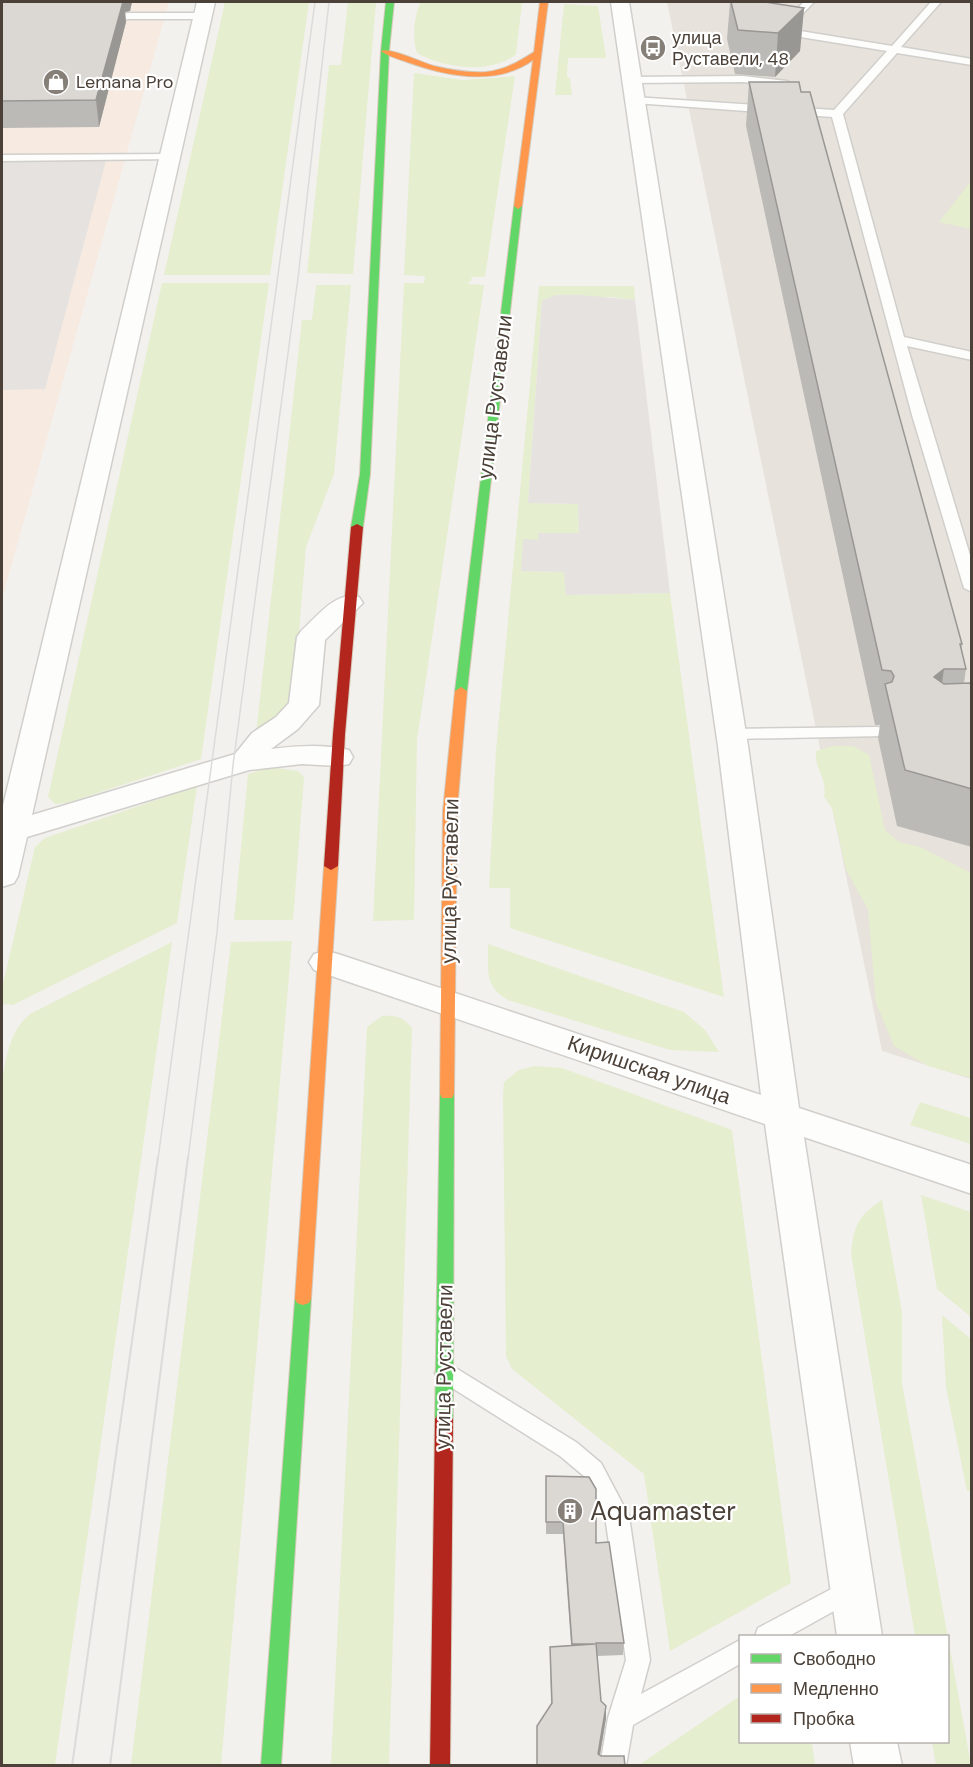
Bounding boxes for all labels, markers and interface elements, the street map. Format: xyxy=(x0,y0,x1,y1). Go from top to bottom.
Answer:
place label: улица Руставели, 48 xyxy=(672,26,789,71)
bus stop icon: улица Руставели, 48 xyxy=(638,33,668,63)
shop icon: Lemana Pro xyxy=(41,67,71,97)
place label: Lemana Pro xyxy=(76,70,174,94)
street label: улица Руставели xyxy=(471,313,519,481)
street label: улица Руставели xyxy=(435,798,465,964)
street label: Киришская улица xyxy=(564,1029,735,1111)
street label: улица Руставели xyxy=(429,1284,459,1450)
place label: Aquamaster xyxy=(590,1494,736,1528)
building icon: Aquamaster xyxy=(555,1496,585,1526)
legend xyxy=(739,1635,949,1743)
text: Свободно xyxy=(793,1647,876,1671)
text: Медленно xyxy=(793,1677,879,1701)
text: Пробка xyxy=(793,1707,856,1731)

